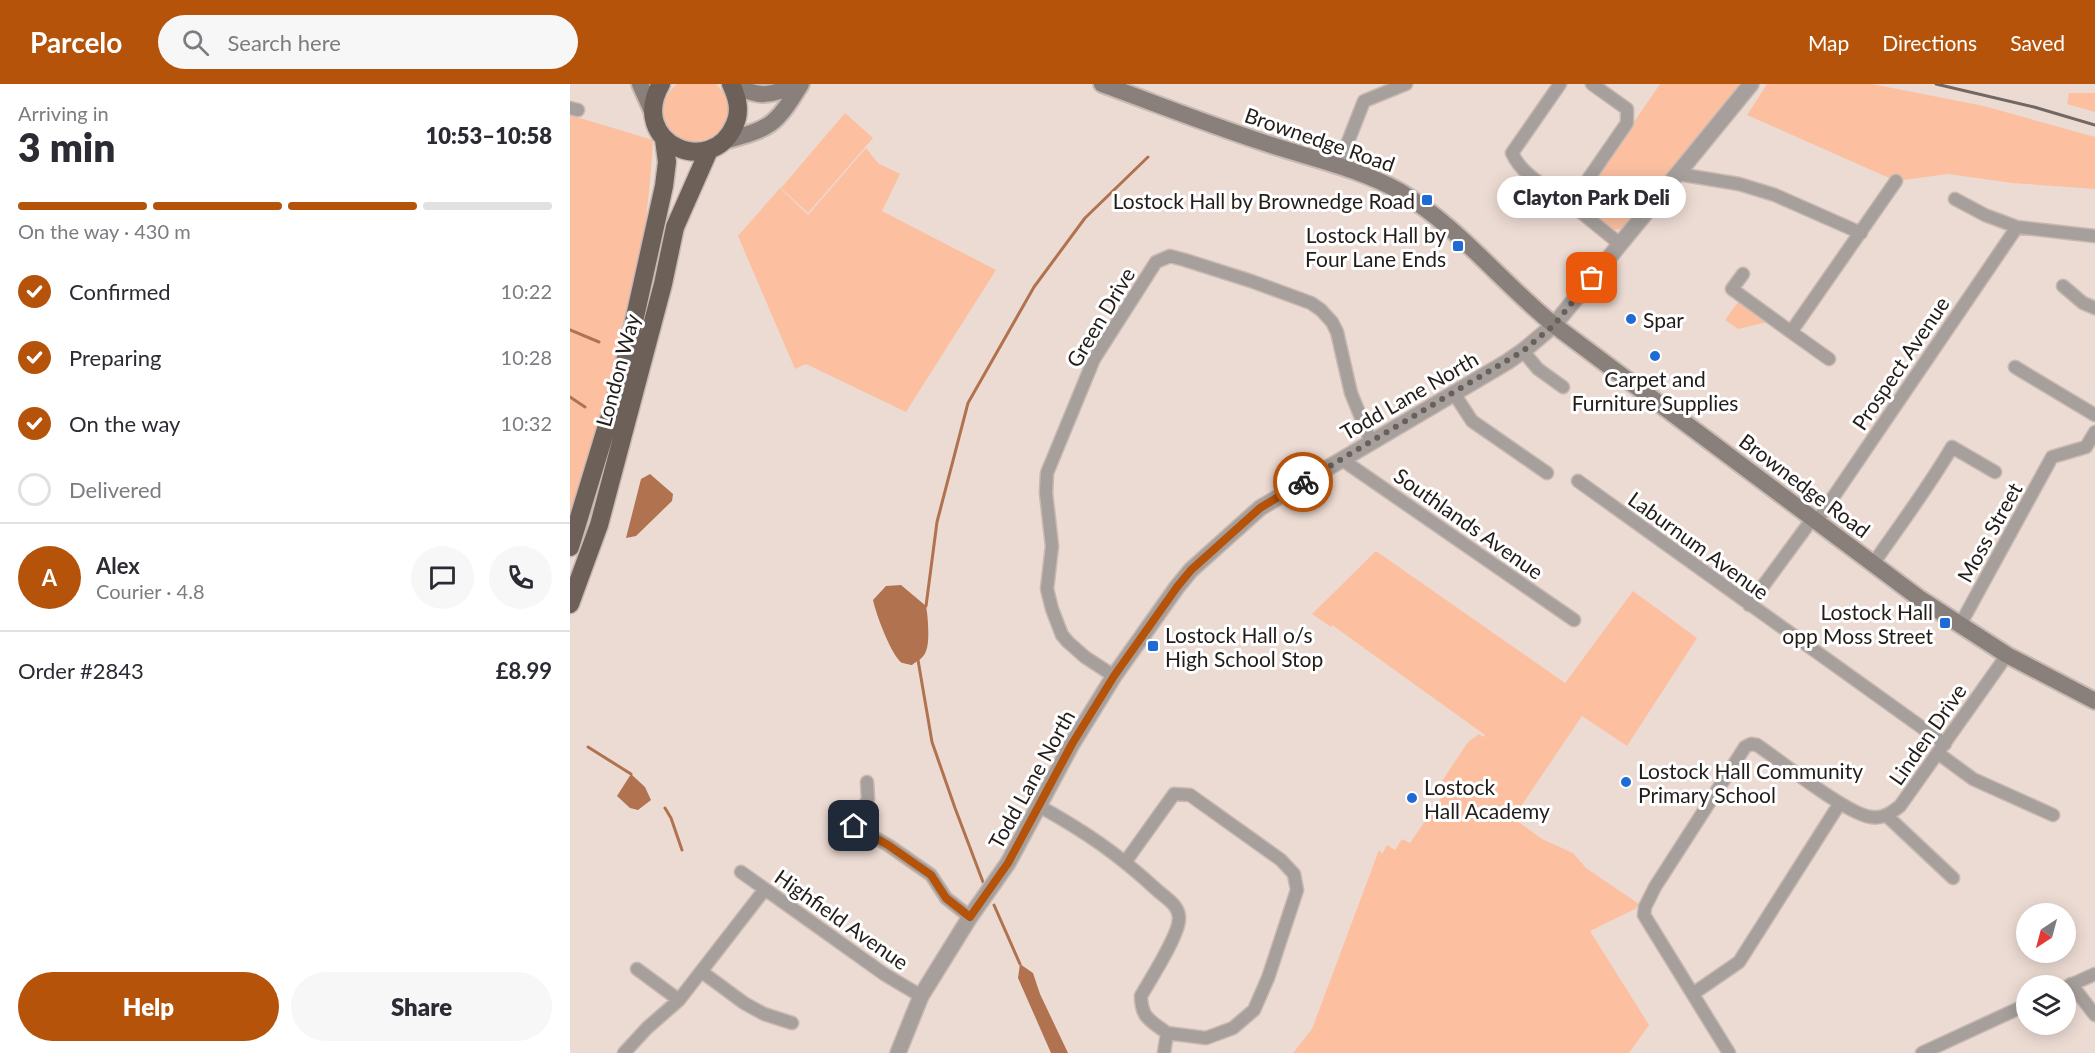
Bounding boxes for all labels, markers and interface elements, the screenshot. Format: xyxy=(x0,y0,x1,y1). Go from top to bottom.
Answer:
search box xyxy=(158,15,578,69)
text: Parcelo xyxy=(30,25,122,59)
icon: search xyxy=(179,26,212,59)
text: Search here xyxy=(227,29,341,56)
text: Map xyxy=(1808,30,1849,55)
text: Directions xyxy=(1882,30,1977,55)
text: Saved xyxy=(2010,30,2065,55)
text: Arriving in xyxy=(18,101,109,125)
street label: Brownedge Road xyxy=(1242,102,1398,176)
text: 10:53–10:58 xyxy=(426,122,552,149)
text: 3 min xyxy=(18,124,115,170)
callout: Clayton Park Deli xyxy=(1498,176,1686,218)
text: Clayton Park Deli xyxy=(1513,185,1670,209)
place label: Lostock Hall by Brownedge Road xyxy=(1113,188,1415,213)
marker: Lostock Hall by Brownedge Road xyxy=(1420,193,1434,207)
text: On the way · 430 m xyxy=(18,219,191,243)
place label: Lostock Hall by Four Lane Ends xyxy=(1305,222,1446,271)
marker: Lostock Hall by Four Lane Ends xyxy=(1451,239,1465,253)
pin xyxy=(1566,252,1617,303)
icon: bag xyxy=(1575,261,1608,294)
street label: Green Drive xyxy=(1061,263,1139,371)
icon: check xyxy=(18,275,51,308)
text: Confirmed xyxy=(69,278,171,305)
text: 10:22 xyxy=(501,279,552,303)
street label: Prospect Avenue xyxy=(1846,292,1954,434)
place label: Spar xyxy=(1643,307,1684,332)
street label: London Way xyxy=(590,311,644,429)
marker: Spar xyxy=(1624,312,1638,326)
icon: check xyxy=(18,341,51,374)
text: Preparing xyxy=(69,344,161,371)
text: 10:28 xyxy=(501,345,552,369)
street label: Todd Lane North xyxy=(1336,346,1482,444)
marker: Carpet and Furniture Supplies xyxy=(1648,349,1662,363)
place label: Carpet and Furniture Supplies xyxy=(1572,366,1738,415)
icon: check xyxy=(18,407,51,440)
text: On the way xyxy=(69,410,180,437)
text: 10:32 xyxy=(501,411,552,435)
street label: Brownedge Road xyxy=(1735,428,1875,542)
courier xyxy=(1273,452,1333,512)
street label: Southlands Avenue xyxy=(1390,462,1548,584)
icon: bike xyxy=(1287,466,1320,499)
text: Delivered xyxy=(69,476,162,503)
street label: Moss Street xyxy=(1951,477,2027,586)
street label: Laburnum Avenue xyxy=(1624,486,1774,604)
button: chat xyxy=(411,546,474,609)
button: phone xyxy=(489,546,552,609)
text: Alex xyxy=(96,552,140,579)
text: A xyxy=(42,564,57,591)
text: Courier · 4.8 xyxy=(96,579,205,603)
place label: Lostock Hall opp Moss Street xyxy=(1782,599,1933,648)
marker: Lostock Hall opp Moss Street xyxy=(1938,616,1952,630)
place label: Lostock Hall o/s High School Stop xyxy=(1165,622,1323,671)
marker: Lostock Hall o/s High School Stop xyxy=(1146,639,1160,653)
text: Order #2843 xyxy=(18,657,144,684)
text: £8.99 xyxy=(496,657,552,684)
street label: Linden Drive xyxy=(1883,679,1971,789)
street label: Todd Lane North xyxy=(983,705,1079,853)
place label: Lostock Hall Community Primary School xyxy=(1638,758,1863,807)
place label: Lostock Hall Academy xyxy=(1424,774,1550,823)
marker: Lostock Hall Community Primary School xyxy=(1619,775,1633,789)
marker: Lostock Hall Academy xyxy=(1405,791,1419,805)
pin xyxy=(828,800,879,851)
icon: home xyxy=(837,809,870,842)
street label: Highfield Avenue xyxy=(770,864,914,974)
north arrow xyxy=(2016,903,2076,963)
map controls xyxy=(2016,903,2076,1035)
button: Help xyxy=(18,972,279,1041)
button: Share xyxy=(291,972,552,1041)
button: layers xyxy=(2016,975,2076,1035)

